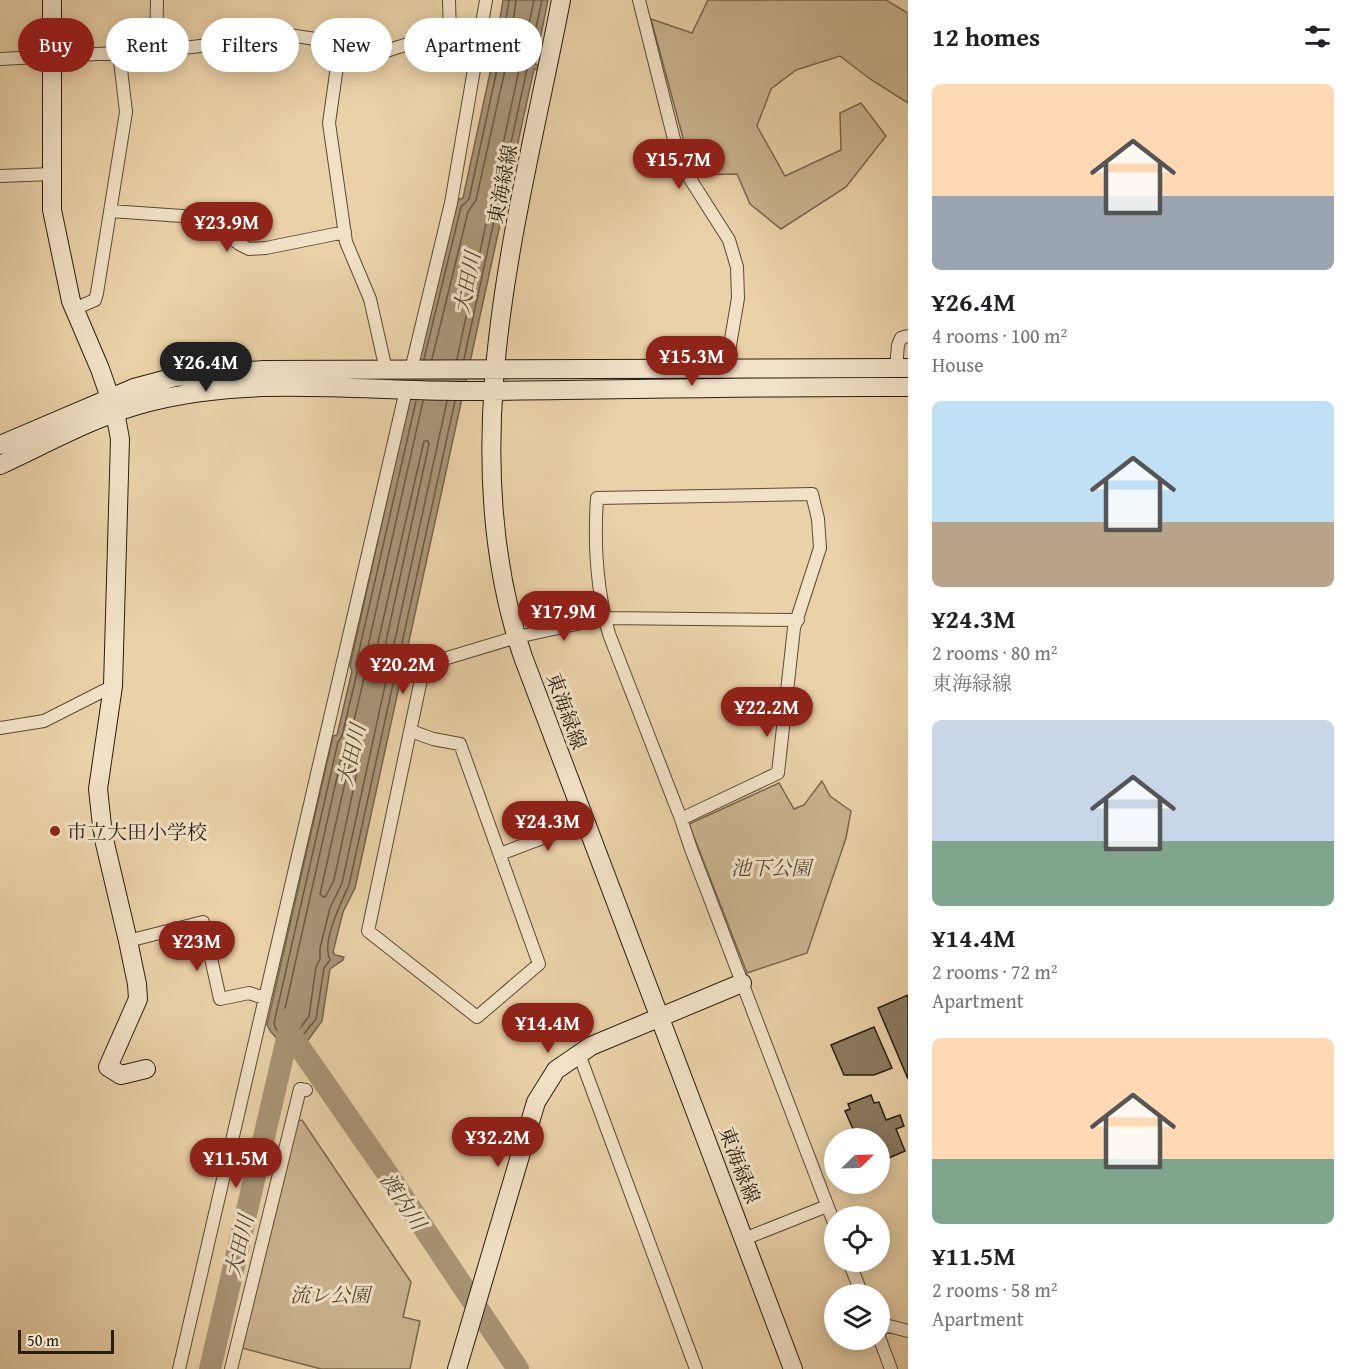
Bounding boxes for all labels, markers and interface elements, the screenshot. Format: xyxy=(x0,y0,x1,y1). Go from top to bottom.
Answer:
text: 12 homes xyxy=(932,17,1040,56)
chip: Buy xyxy=(18,18,94,72)
chip: Rent xyxy=(106,18,189,72)
chip: Filters xyxy=(201,18,299,72)
chip: New xyxy=(311,18,392,72)
chip: Apartment xyxy=(404,18,542,72)
icon: filters xyxy=(1301,20,1334,53)
icon: home xyxy=(1079,123,1187,231)
pin: ¥15.7M xyxy=(630,139,728,190)
street label: 東海緑線 xyxy=(480,142,524,226)
text: ¥15.7M xyxy=(647,144,711,173)
pin: ¥23.9M xyxy=(178,202,276,253)
text: ¥23.9M xyxy=(195,207,259,236)
water label: 大田川 xyxy=(446,247,489,317)
text: ¥26.4M xyxy=(932,282,1016,321)
text: 4 rooms · 100 m² xyxy=(932,321,1067,350)
pin: ¥15.3M xyxy=(643,336,741,387)
text: ¥15.3M xyxy=(660,341,724,370)
pin: ¥26.4M xyxy=(157,342,255,393)
text: ¥26.4M xyxy=(174,347,238,376)
text: House xyxy=(932,350,984,379)
icon: home xyxy=(1079,440,1187,548)
pin: ¥17.9M xyxy=(515,591,613,642)
text: ¥17.9M xyxy=(532,596,596,625)
text: ¥24.3M xyxy=(932,599,1016,638)
text: 2 rooms · 80 m² xyxy=(932,638,1058,667)
pin: ¥20.2M xyxy=(354,644,452,695)
text: ¥20.2M xyxy=(371,649,435,678)
street label: 東海緑線 xyxy=(540,668,594,754)
text: 東海緑線 xyxy=(932,668,1012,697)
pin: ¥22.2M xyxy=(718,687,816,738)
text: ¥22.2M xyxy=(735,692,799,721)
water label: 大田川 xyxy=(329,719,374,789)
icon: home xyxy=(1079,759,1187,867)
pin: ¥24.3M xyxy=(499,801,597,852)
text: ¥24.3M xyxy=(516,806,580,835)
place label: 市立大田小学校 xyxy=(67,817,207,846)
marker: 市立大田小学校 xyxy=(48,824,62,838)
park label: 池下公園 xyxy=(731,853,814,882)
text: ¥14.4M xyxy=(932,918,1016,957)
pin: ¥23M xyxy=(161,921,233,972)
text: ¥23M xyxy=(173,926,221,955)
text: 2 rooms · 72 m² xyxy=(932,957,1058,986)
text: Apartment xyxy=(932,986,1024,1015)
pin: ¥14.4M xyxy=(499,1003,597,1054)
text: ¥14.4M xyxy=(516,1008,580,1037)
icon: home xyxy=(1079,1077,1187,1185)
pin: ¥32.2M xyxy=(449,1117,547,1168)
text: ¥32.2M xyxy=(466,1122,530,1151)
street label: 東海緑線 xyxy=(712,1122,768,1208)
north arrow xyxy=(824,1128,890,1194)
map controls xyxy=(824,1128,890,1350)
pin: ¥11.5M xyxy=(187,1138,285,1189)
text: ¥11.5M xyxy=(204,1143,268,1172)
water label: 渡内川 xyxy=(373,1166,435,1237)
button: locate xyxy=(824,1206,890,1272)
water label: 大田川 xyxy=(217,1210,262,1280)
text: ¥11.5M xyxy=(932,1236,1016,1275)
text: 2 rooms · 58 m² xyxy=(932,1275,1058,1304)
park label: 流レ公園 xyxy=(290,1280,373,1309)
button: layers xyxy=(824,1284,890,1350)
text: Apartment xyxy=(932,1304,1024,1333)
scale bar xyxy=(18,1327,114,1354)
text: 50 m xyxy=(27,1328,59,1352)

